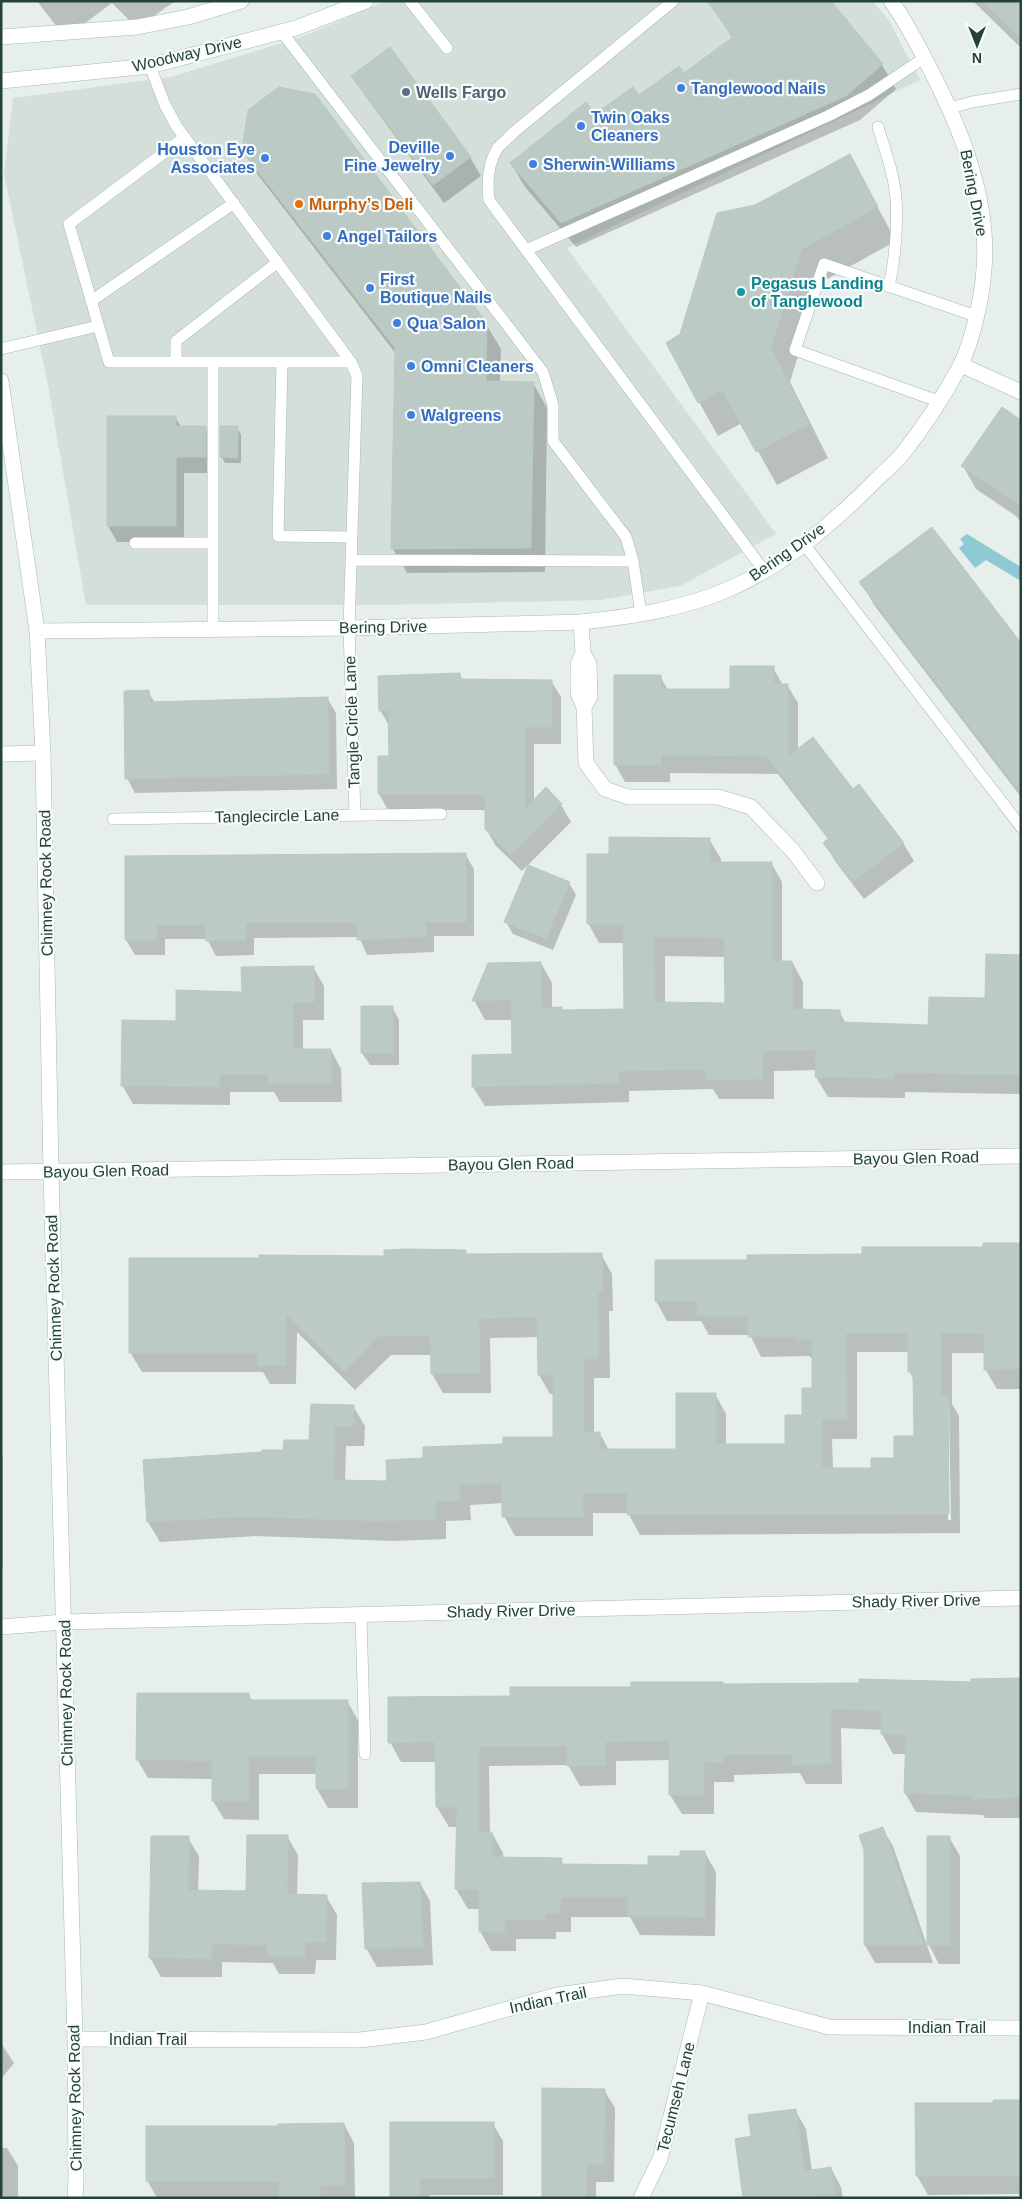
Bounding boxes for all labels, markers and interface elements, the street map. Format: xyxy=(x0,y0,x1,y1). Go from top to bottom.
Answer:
north arrow xyxy=(952,20,1002,70)
street label: Woodway Drive xyxy=(131,33,243,75)
text: N xyxy=(972,50,982,66)
place label: Tanglewood Nails xyxy=(691,80,826,97)
marker: Tanglewood Nails xyxy=(675,82,687,94)
place label: Wells Fargo xyxy=(416,84,507,101)
marker: Wells Fargo xyxy=(400,86,412,98)
place label: Twin Oaks Cleaners xyxy=(591,109,670,144)
marker: Twin Oaks Cleaners xyxy=(575,120,587,132)
place label: Deville Fine Jewelry xyxy=(344,139,440,174)
place label: Houston Eye Associates xyxy=(157,141,255,176)
street label: Bering Drive xyxy=(957,148,991,238)
marker: Deville Fine Jewelry xyxy=(444,150,456,162)
marker: Houston Eye Associates xyxy=(259,152,271,164)
place label: Sherwin-Williams xyxy=(543,156,675,173)
marker: Sherwin-Williams xyxy=(527,158,539,170)
place label: Murphy’s Deli xyxy=(309,196,413,213)
marker: Murphy’s Deli xyxy=(293,198,305,210)
place label: Angel Tailors xyxy=(337,228,437,245)
marker: Angel Tailors xyxy=(321,230,333,242)
place label: First Boutique Nails xyxy=(380,271,492,306)
place label: Pegasus Landing of Tanglewood xyxy=(751,275,883,310)
marker: First Boutique Nails xyxy=(364,282,376,294)
marker: Pegasus Landing of Tanglewood xyxy=(735,286,747,298)
place label: Qua Salon xyxy=(407,315,486,332)
marker: Qua Salon xyxy=(391,317,403,329)
place label: Omni Cleaners xyxy=(421,358,534,375)
marker: Omni Cleaners xyxy=(405,360,417,372)
place label: Walgreens xyxy=(421,407,501,424)
marker: Walgreens xyxy=(405,409,417,421)
street label: Bering Drive xyxy=(746,520,828,584)
street label: Bering Drive xyxy=(339,618,427,636)
street label: Tangle Circle Lane xyxy=(341,655,363,789)
street label: Tanglecircle Lane xyxy=(215,806,339,826)
street label: Chimney Rock Road xyxy=(36,809,56,957)
street label: Bayou Glen Road xyxy=(853,1148,979,1168)
street label: Bayou Glen Road xyxy=(448,1154,574,1174)
street label: Bayou Glen Road xyxy=(43,1161,169,1181)
street label: Chimney Rock Road xyxy=(43,1214,65,1362)
street label: Shady River Drive xyxy=(851,1591,981,1611)
street label: Shady River Drive xyxy=(446,1601,576,1621)
street label: Chimney Rock Road xyxy=(56,1619,76,1767)
street label: Indian Trail xyxy=(508,1984,588,2016)
street label: Indian Trail xyxy=(908,2019,986,2036)
street label: Chimney Rock Road xyxy=(65,2024,85,2172)
street label: Indian Trail xyxy=(109,2031,187,2048)
street label: Tecumseh Lane xyxy=(654,2040,698,2154)

